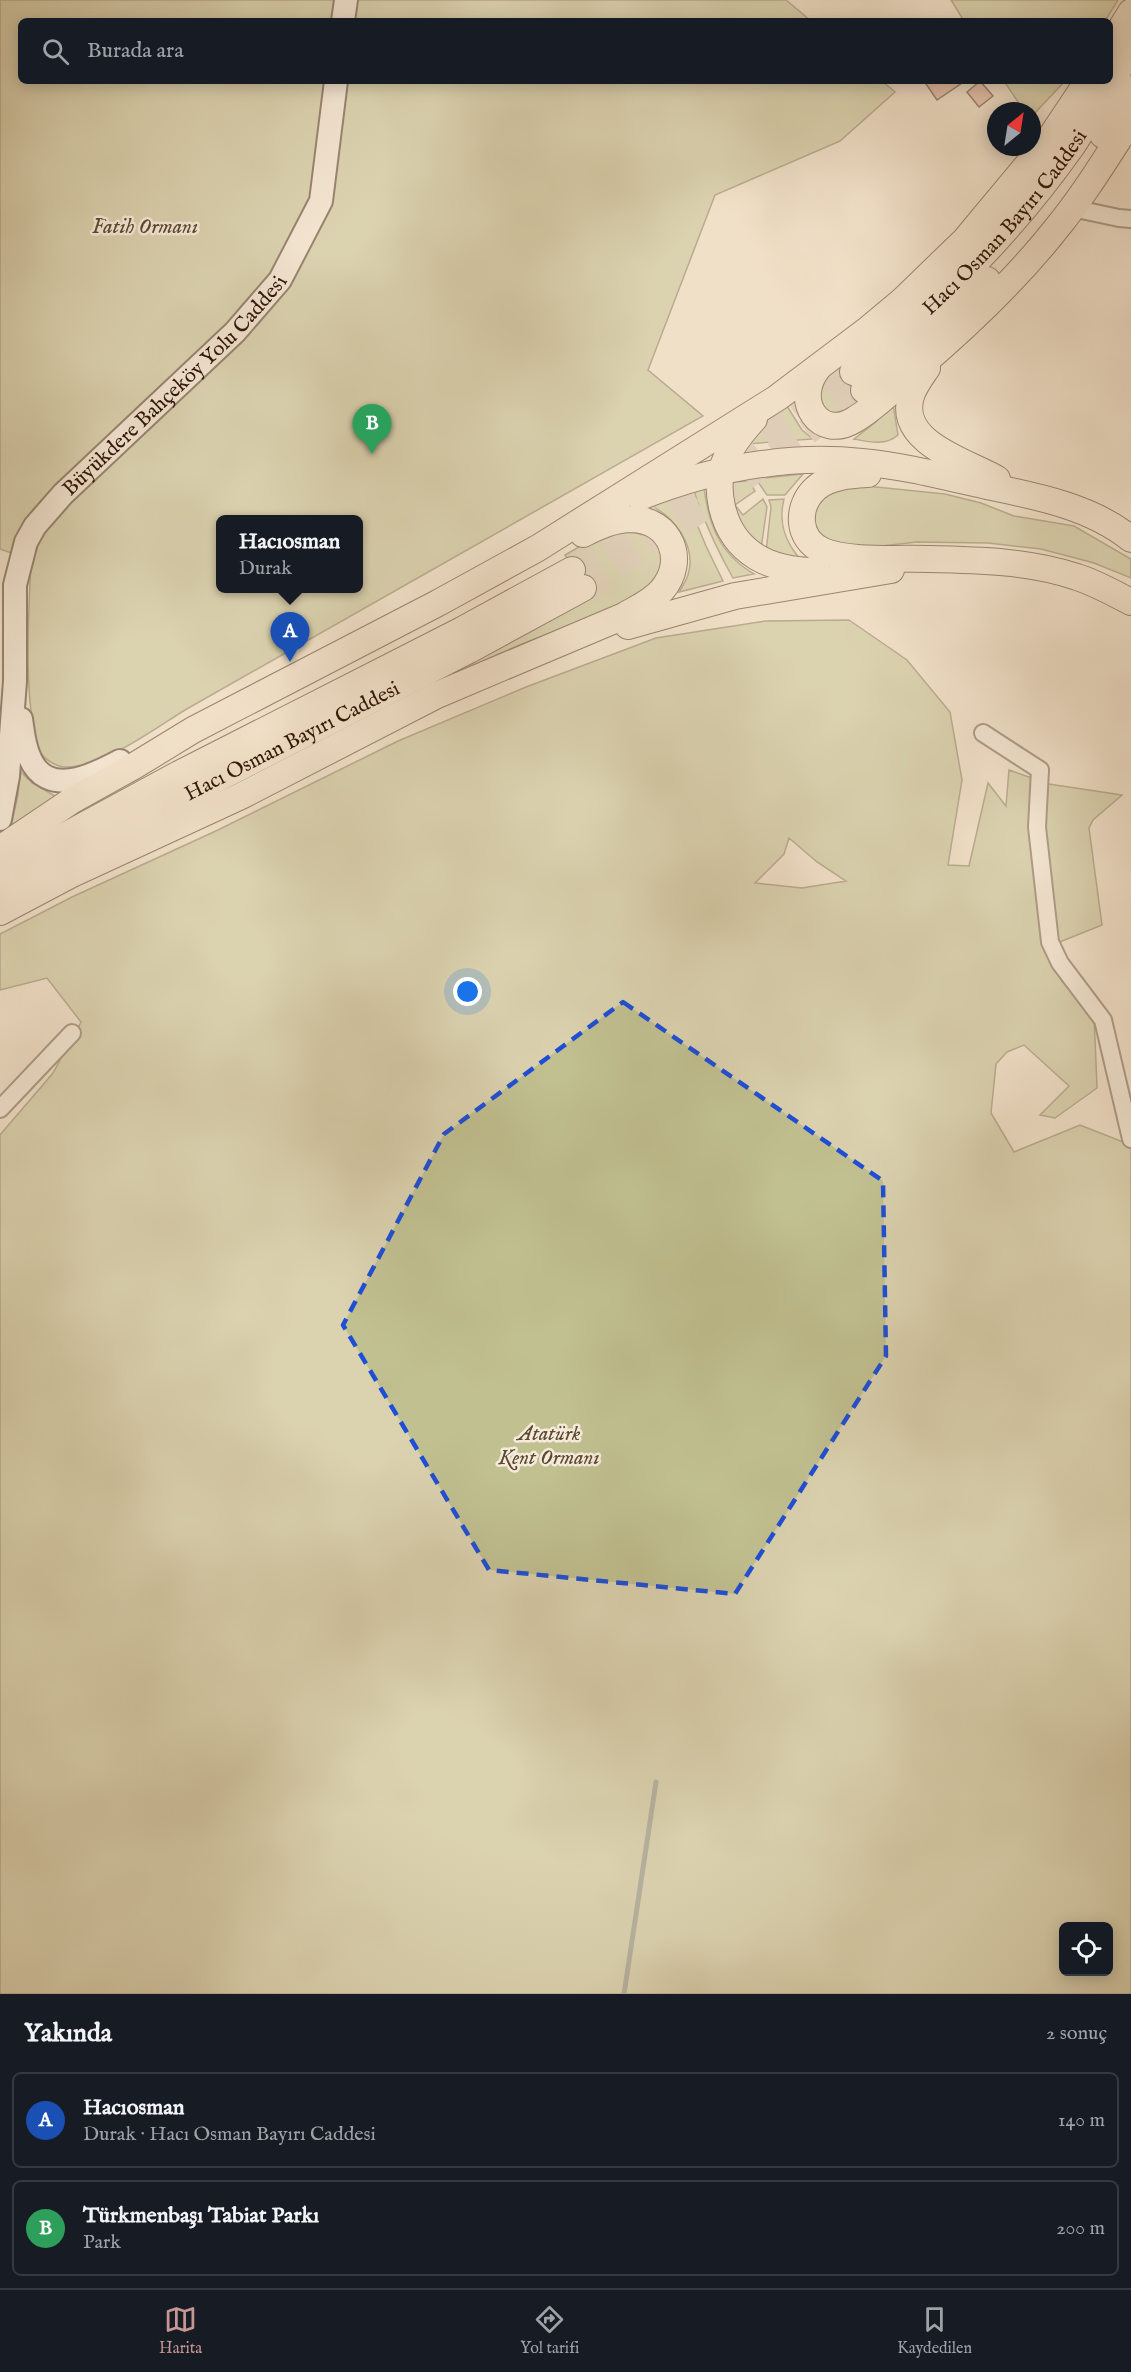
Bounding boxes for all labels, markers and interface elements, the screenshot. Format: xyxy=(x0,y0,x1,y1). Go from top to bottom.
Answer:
search box xyxy=(18,18,1113,84)
icon: search xyxy=(39,35,72,68)
text: Burada ara xyxy=(87,37,184,65)
north arrow xyxy=(987,102,1041,156)
street label: Hacı Osman Bayırı Caddesi xyxy=(917,125,1094,322)
park label: Fatih Ormanı xyxy=(92,214,198,241)
street label: Büyükdere Bahçeköy Yolu Caddesi xyxy=(57,272,295,503)
pin: B xyxy=(352,404,392,454)
popup xyxy=(216,515,363,593)
text: Hacıosman xyxy=(239,528,340,556)
text: Durak xyxy=(239,556,292,581)
pin: A xyxy=(270,612,310,662)
street label: Hacı Osman Bayırı Caddesi xyxy=(180,676,405,808)
your location xyxy=(453,977,482,1006)
park label: Atatürk Kent Ormanı xyxy=(498,1421,599,1472)
map controls xyxy=(1059,1922,1113,1976)
button: locate xyxy=(1059,1922,1113,1976)
text: Yakında xyxy=(24,2017,112,2050)
text: 2 sonuç xyxy=(1046,2021,1107,2046)
text: Hacıosman xyxy=(83,2094,185,2122)
text: A xyxy=(39,2108,52,2133)
text: 140 m xyxy=(1058,2108,1105,2133)
text: Durak · Hacı Osman Bayırı Caddesi xyxy=(83,2122,376,2147)
text: Türkmenbaşı Tabiat Parkı xyxy=(83,2202,319,2230)
text: B xyxy=(39,2216,52,2241)
text: 200 m xyxy=(1056,2216,1105,2241)
text: Park xyxy=(83,2230,121,2255)
tab: Harita xyxy=(159,2303,202,2359)
tab: Yol tarifi xyxy=(520,2303,579,2359)
tab: Kaydedilen xyxy=(897,2303,972,2359)

